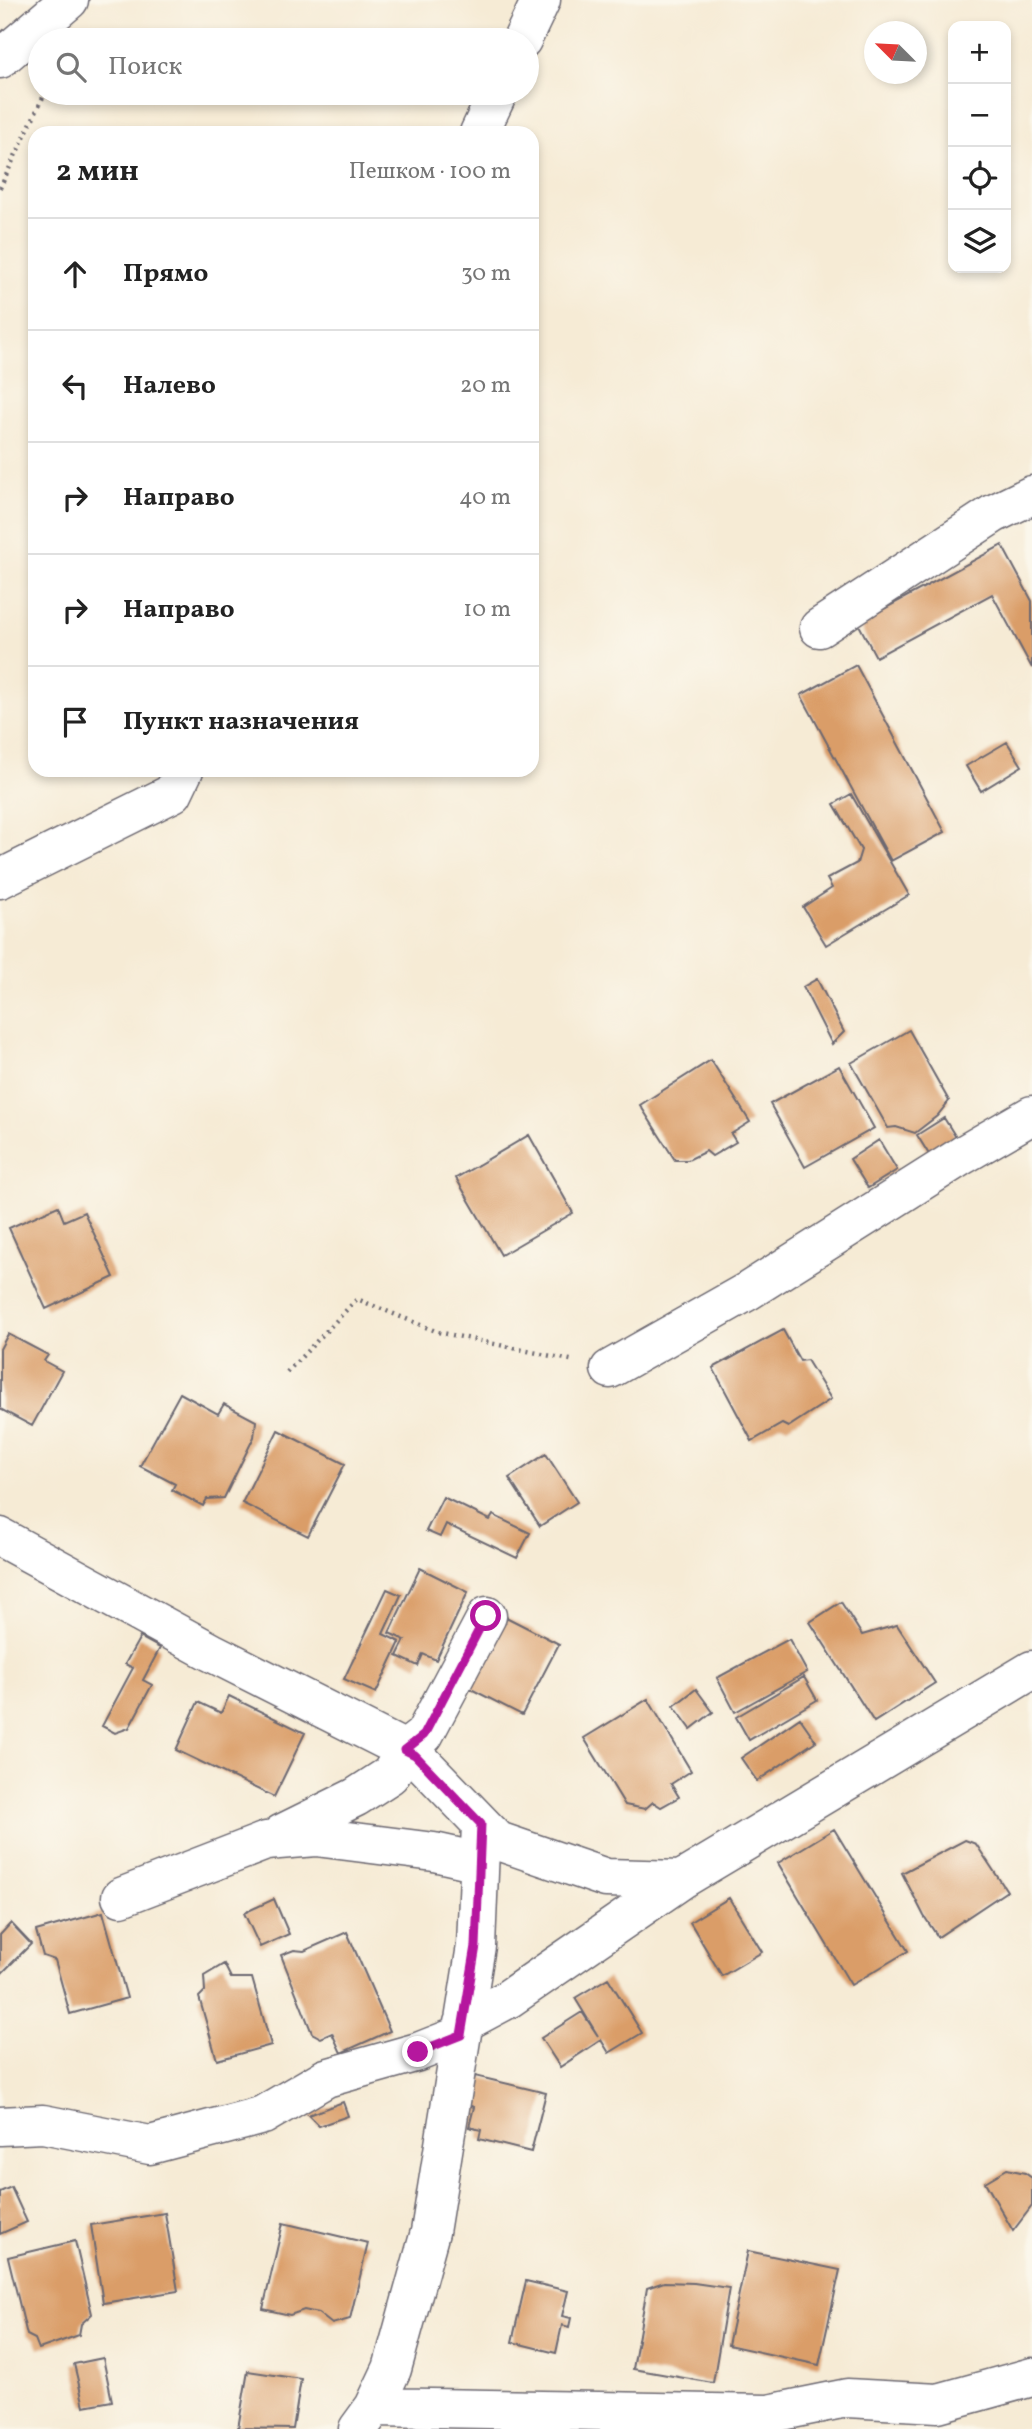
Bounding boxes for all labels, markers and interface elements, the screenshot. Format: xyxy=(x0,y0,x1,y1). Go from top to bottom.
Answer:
north arrow xyxy=(864,21,927,84)
map controls xyxy=(948,21,1011,273)
button: + xyxy=(948,21,1011,84)
search box xyxy=(28,28,539,105)
icon: search xyxy=(52,48,90,86)
text: Поиск xyxy=(108,49,182,85)
button: − xyxy=(948,84,1011,147)
button: locate xyxy=(948,147,1011,210)
text: 2 мин xyxy=(56,151,139,193)
text: Пешком · 100 m xyxy=(349,156,511,188)
button: layers xyxy=(948,210,1011,273)
icon: ahead xyxy=(56,255,94,293)
text: Прямо xyxy=(123,256,208,292)
text: 30 m xyxy=(461,258,511,290)
icon: left xyxy=(56,367,94,405)
text: Налево xyxy=(123,368,216,404)
text: 20 m xyxy=(460,370,511,402)
icon: right xyxy=(56,479,94,517)
text: Направо xyxy=(123,480,235,516)
text: 40 m xyxy=(459,482,511,514)
icon: right xyxy=(56,591,94,629)
text: Направо xyxy=(123,592,235,628)
text: 10 m xyxy=(463,594,511,626)
icon: arrive xyxy=(56,703,94,741)
text: Пункт назначения xyxy=(123,704,359,740)
route start xyxy=(470,1600,501,1631)
route end xyxy=(402,2036,433,2067)

